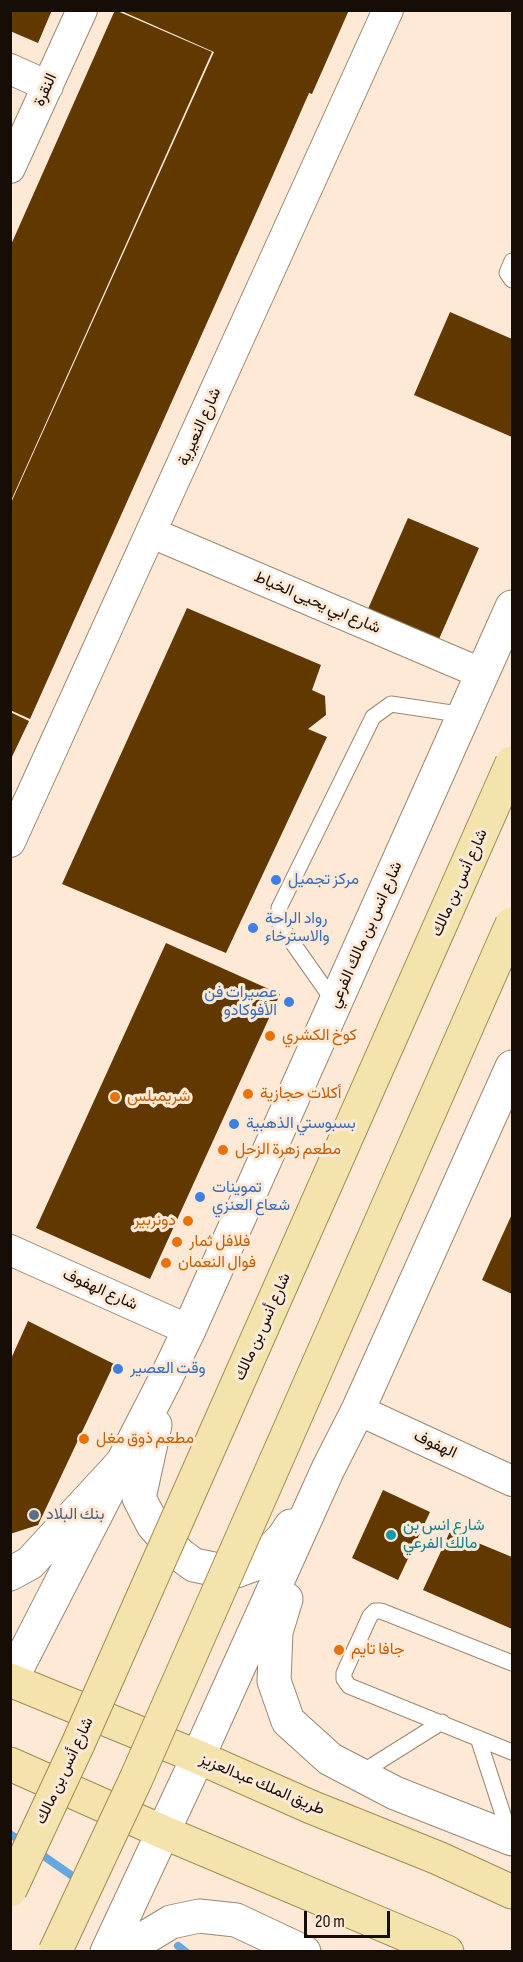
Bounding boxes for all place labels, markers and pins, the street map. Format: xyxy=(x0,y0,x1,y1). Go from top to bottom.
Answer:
place label: مركز تجميل xyxy=(288,870,359,890)
marker: مركز تجميل xyxy=(269,873,283,887)
place label: رواد الراحة والاسترخاء xyxy=(265,909,330,947)
marker: رواد الراحة والاسترخاء xyxy=(246,921,260,935)
place label: عصيرات فن الأفوكادو xyxy=(204,983,277,1021)
marker: عصيرات فن الأفوكادو xyxy=(282,995,296,1009)
place label: كوخ الكشري xyxy=(282,1026,357,1046)
marker: كوخ الكشري xyxy=(263,1029,277,1043)
place label: أكلات حجازية xyxy=(260,1084,342,1104)
place label: شريمبلس xyxy=(127,1087,190,1107)
marker: أكلات حجازية xyxy=(241,1087,255,1101)
marker: شريمبلس xyxy=(108,1090,122,1104)
place label: بسبوستي الذهبية xyxy=(246,1114,356,1134)
marker: بسبوستي الذهبية xyxy=(227,1117,241,1131)
place label: مطعم زهرة الزحل xyxy=(235,1140,341,1160)
marker: مطعم زهرة الزحل xyxy=(216,1143,230,1157)
place label: تموينات شعاع العنزي xyxy=(212,1178,290,1216)
marker: تموينات شعاع العنزي xyxy=(193,1190,207,1204)
place label: دونربير xyxy=(134,1211,176,1231)
marker: دونربير xyxy=(181,1214,195,1228)
place label: فلافل ثمار xyxy=(189,1232,250,1252)
marker: فلافل ثمار xyxy=(170,1235,184,1249)
place label: فوال النعمان xyxy=(178,1253,256,1273)
marker: فوال النعمان xyxy=(159,1256,173,1270)
place label: وقت العصير xyxy=(130,1359,206,1379)
marker: وقت العصير xyxy=(111,1362,125,1376)
place label: مطعم ذوق مغل xyxy=(96,1429,194,1449)
marker: مطعم ذوق مغل xyxy=(77,1432,91,1446)
place label: بنك البلاد xyxy=(46,1505,104,1525)
marker: بنك البلاد xyxy=(27,1508,41,1522)
place label: شارع انس بن مالك الفرعي xyxy=(403,1516,485,1554)
marker: شارع انس بن مالك الفرعي xyxy=(384,1528,398,1542)
place label: جافا تايم xyxy=(351,1640,405,1660)
marker: جافا تايم xyxy=(332,1643,346,1657)

